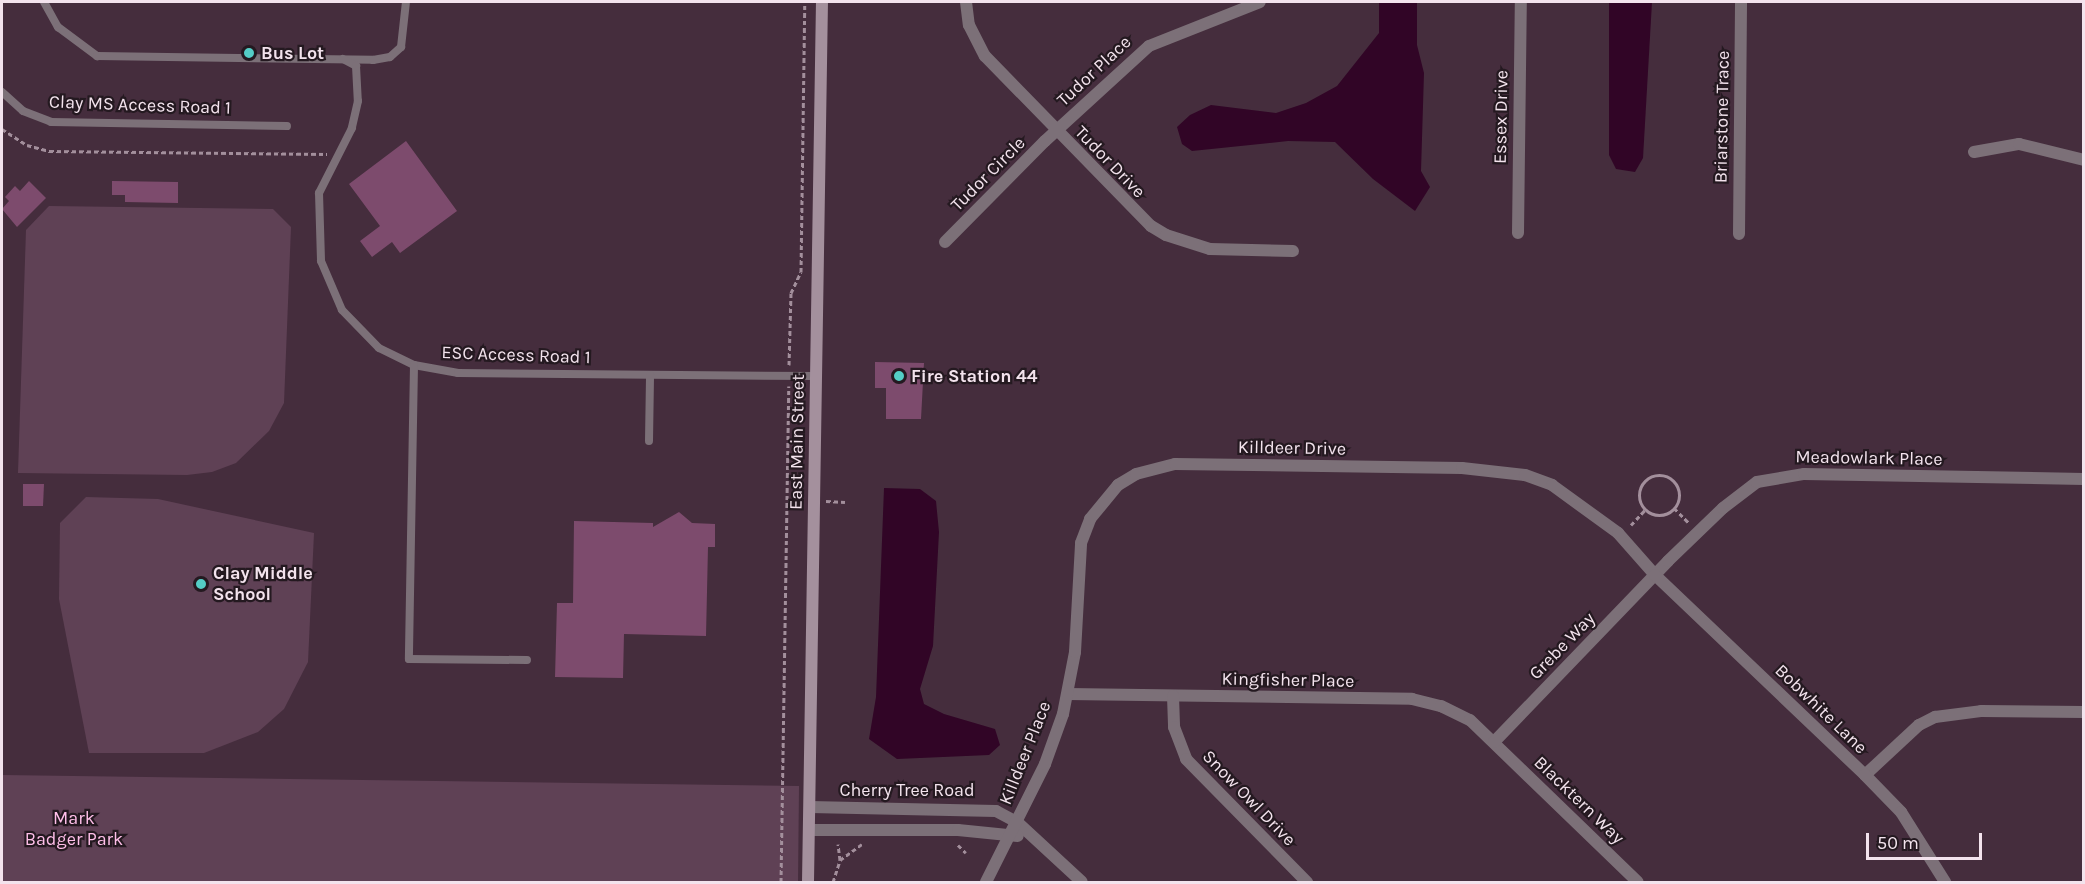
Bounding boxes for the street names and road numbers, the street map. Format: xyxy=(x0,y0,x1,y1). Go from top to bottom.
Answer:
street label: Tudor Place xyxy=(1052,31,1136,111)
street label: Briarstone Trace xyxy=(1710,51,1734,183)
street label: Essex Drive xyxy=(1489,70,1513,164)
street label: Clay MS Access Road 1 xyxy=(49,91,231,119)
street label: Tudor Drive xyxy=(1070,121,1150,203)
street label: Tudor Circle xyxy=(946,132,1030,216)
street label: ESC Access Road 1 xyxy=(441,342,591,368)
street label: East Main Street xyxy=(785,374,809,510)
street label: Killdeer Drive xyxy=(1238,436,1346,460)
street label: Meadowlark Place xyxy=(1795,446,1943,470)
street label: Grebe Way xyxy=(1525,608,1599,684)
street label: Bobwhite Lane xyxy=(1770,660,1872,758)
street label: Kingfisher Place xyxy=(1221,668,1355,692)
street label: Killdeer Place xyxy=(994,698,1056,808)
street label: Snow Owl Drive xyxy=(1198,746,1300,850)
street label: Blacktern Way xyxy=(1529,752,1629,848)
street label: Cherry Tree Road xyxy=(839,779,975,801)

